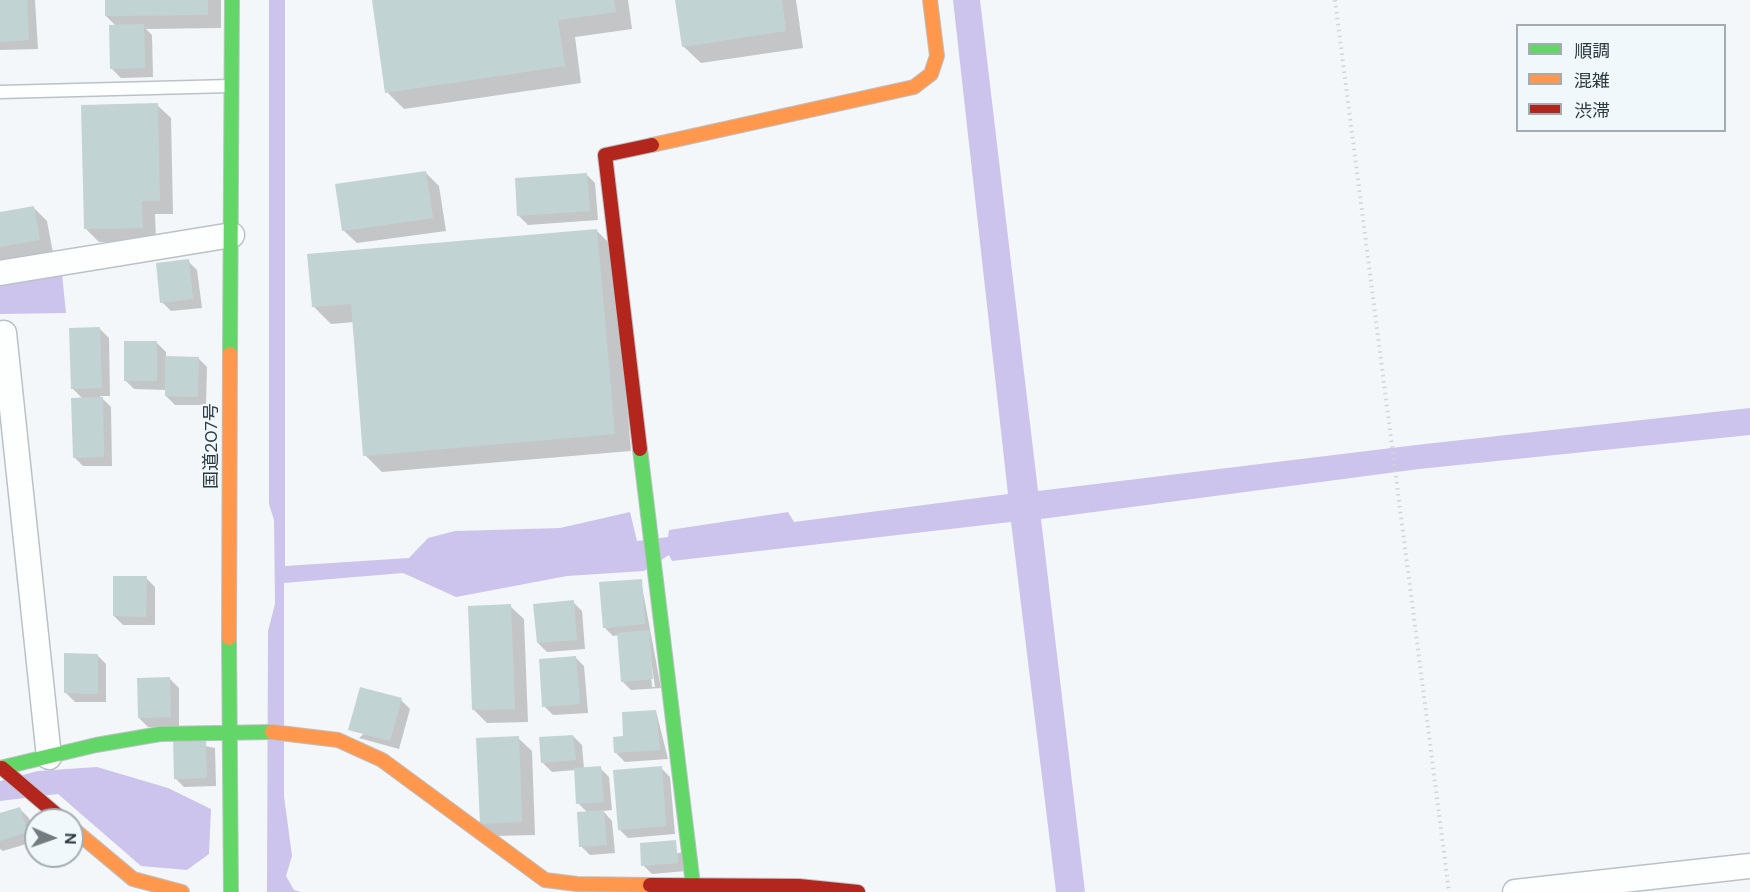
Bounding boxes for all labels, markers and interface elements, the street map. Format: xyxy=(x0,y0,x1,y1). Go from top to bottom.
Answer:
legend xyxy=(1516,24,1726,132)
text: 順調 xyxy=(1574,39,1610,63)
text: 混雑 xyxy=(1574,69,1610,93)
text: 渋滞 xyxy=(1574,99,1610,123)
street label: 国道207号 xyxy=(201,403,223,489)
north arrow xyxy=(24,808,84,868)
text: N xyxy=(60,832,81,845)

